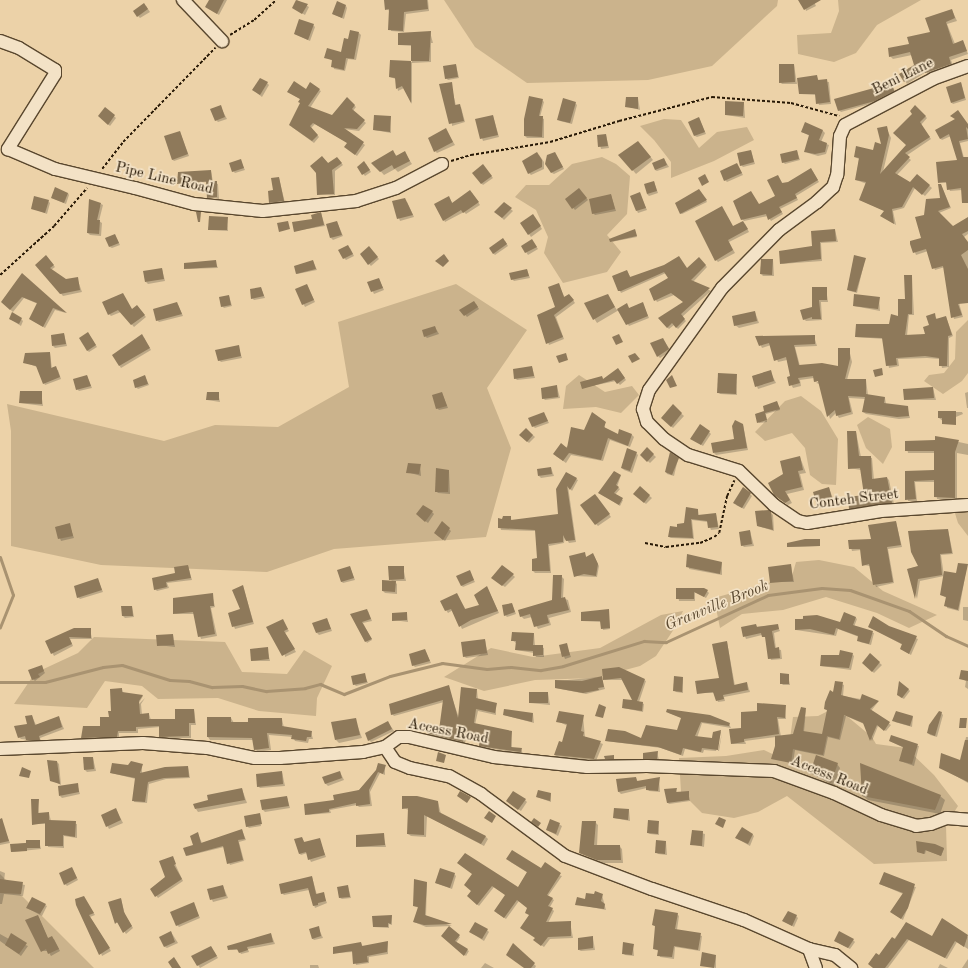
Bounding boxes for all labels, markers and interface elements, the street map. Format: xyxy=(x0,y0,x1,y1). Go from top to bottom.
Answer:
street label: Beni Lane xyxy=(869,54,937,100)
street label: Pipe Line Road xyxy=(113,159,215,199)
street label: Conteh Street xyxy=(808,486,900,514)
water label: Granville Brook xyxy=(662,576,772,636)
street label: Access Road xyxy=(406,715,490,749)
street label: Access Road xyxy=(788,752,870,800)

